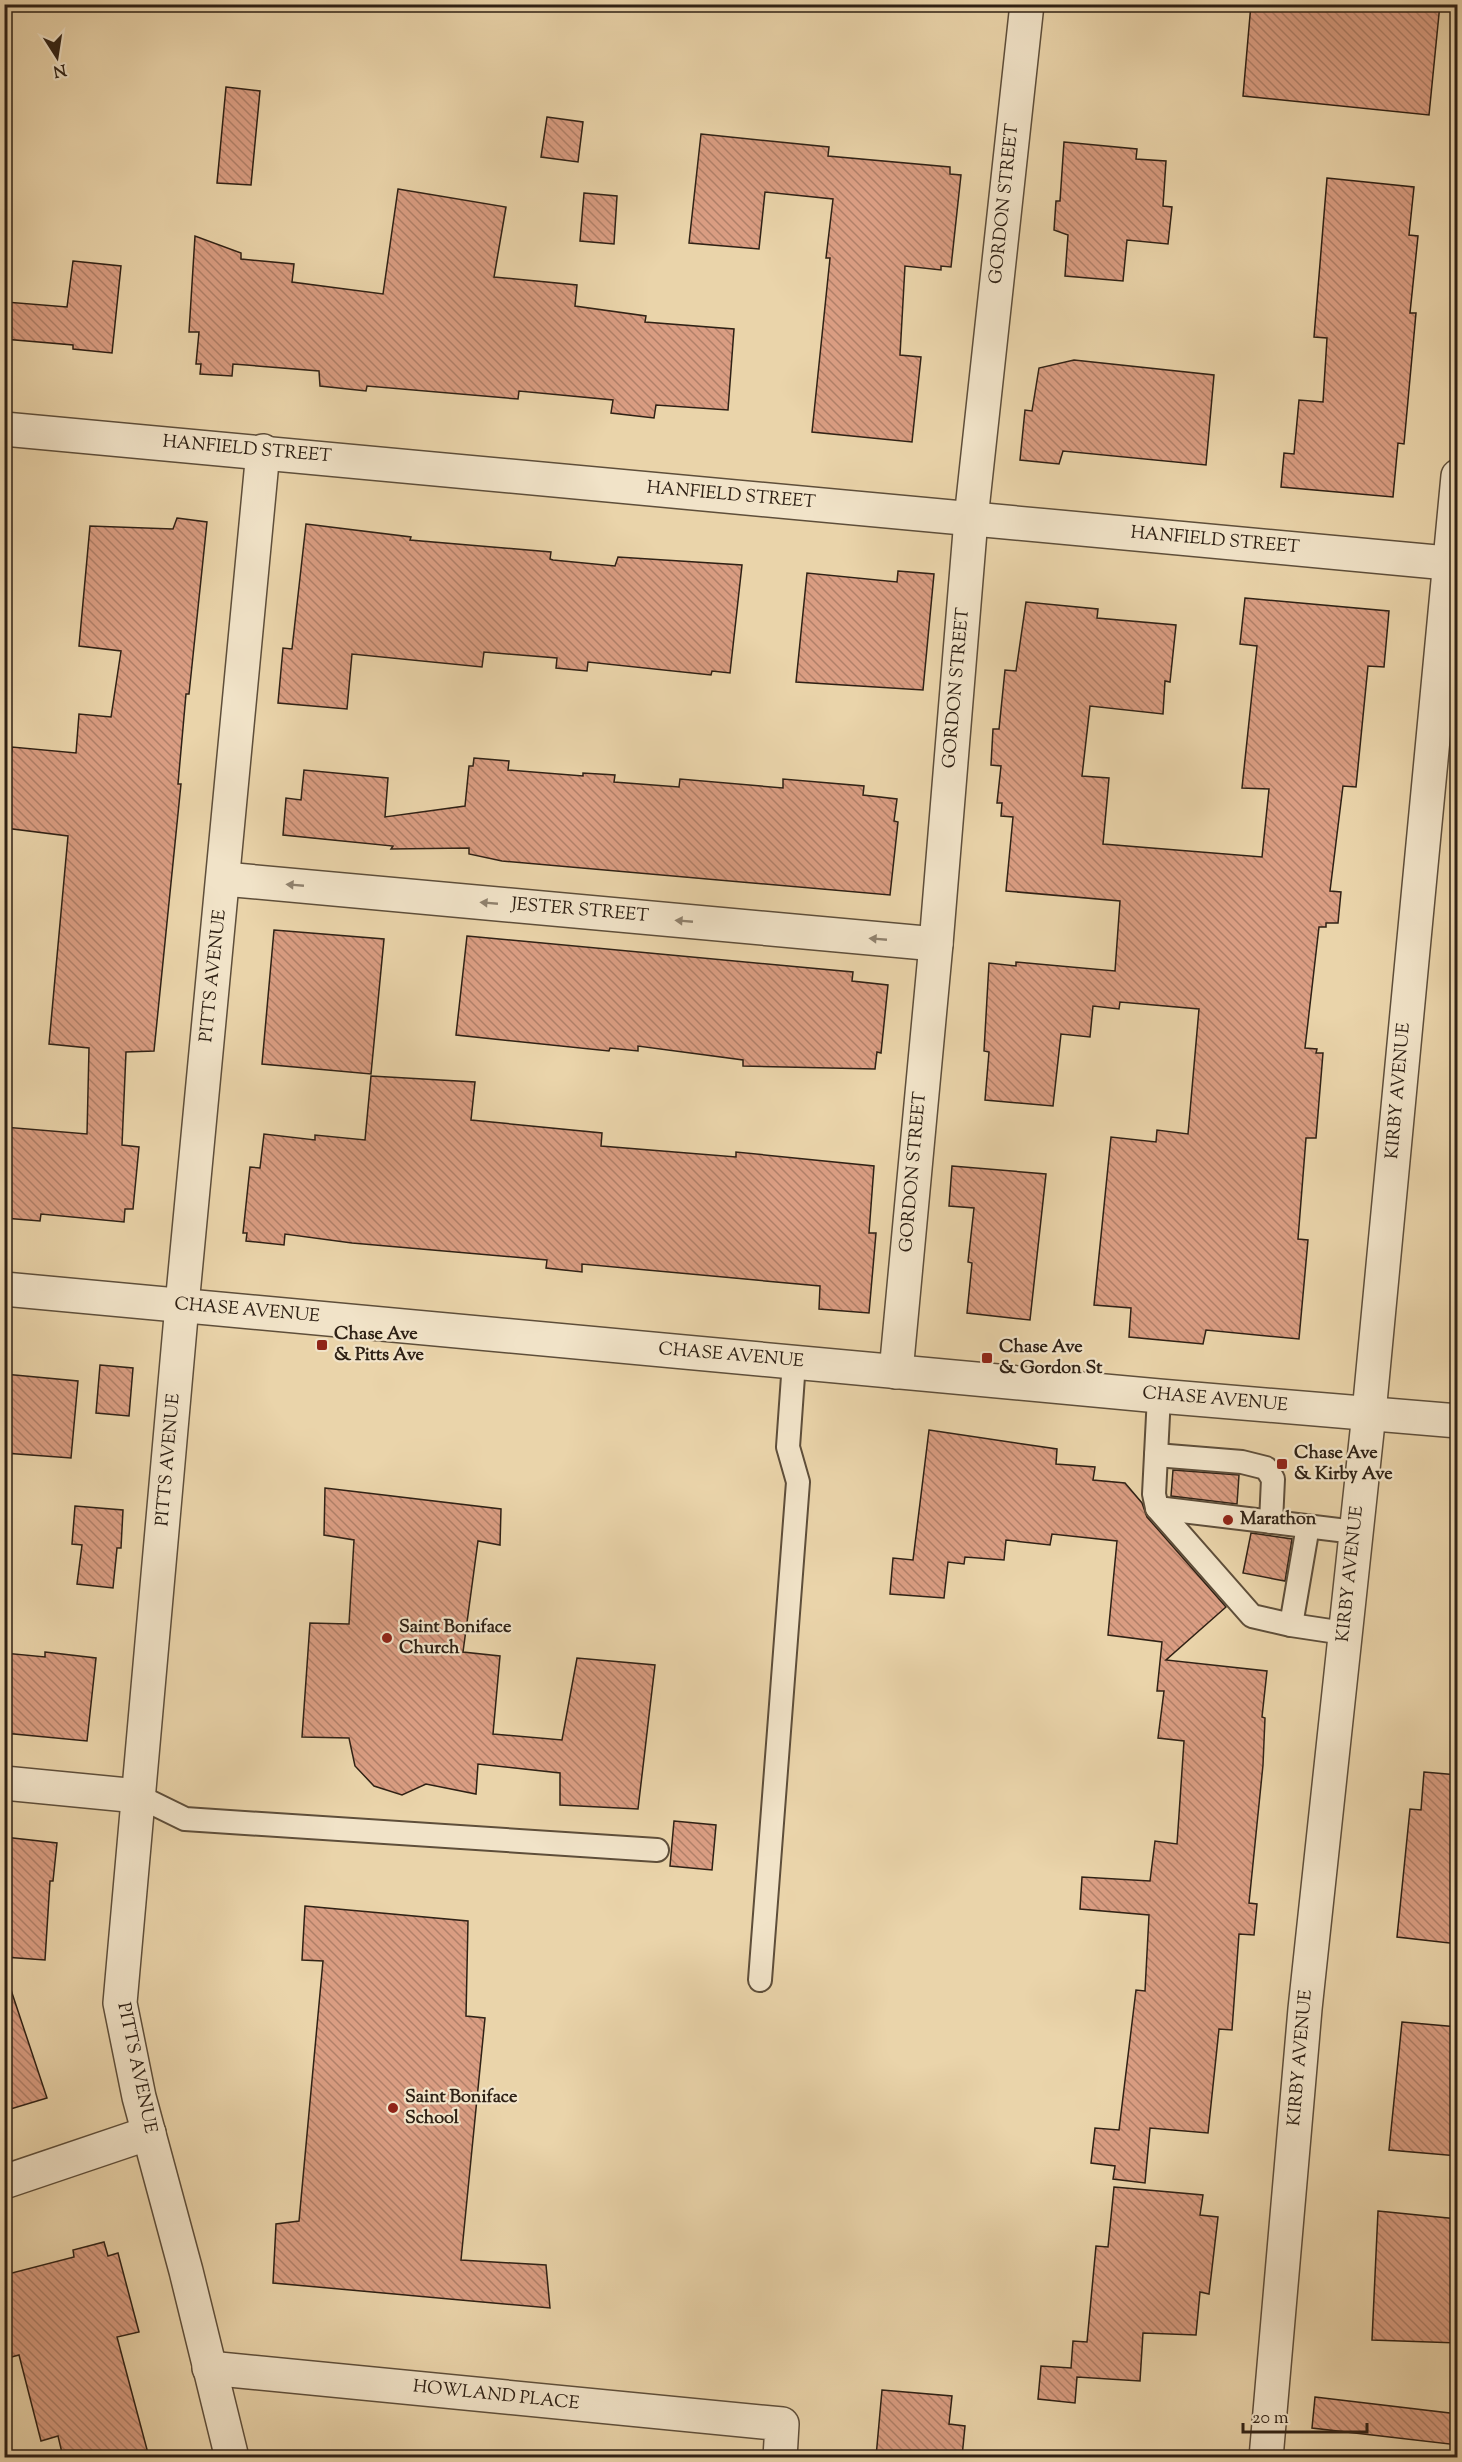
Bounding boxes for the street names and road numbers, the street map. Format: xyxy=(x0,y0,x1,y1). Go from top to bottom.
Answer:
street label: GORDON STREET xyxy=(984,122,1026,286)
street label: HANFIELD STREET xyxy=(161,430,333,470)
street label: HANFIELD STREET xyxy=(645,476,817,516)
street label: HANFIELD STREET xyxy=(1129,521,1301,561)
street label: GORDON STREET xyxy=(937,606,977,769)
street label: JESTER STREET xyxy=(509,892,650,930)
street label: PITTS AVENUE xyxy=(194,908,234,1044)
street label: KIRBY AVENUE xyxy=(1380,1022,1418,1160)
street label: GORDON STREET xyxy=(894,1090,934,1253)
street label: CHASE AVENUE xyxy=(173,1292,321,1330)
street label: CHASE AVENUE xyxy=(657,1337,805,1375)
street label: CHASE AVENUE xyxy=(1141,1381,1289,1419)
street label: PITTS AVENUE xyxy=(150,1392,188,1528)
street label: KIRBY AVENUE xyxy=(1331,1505,1371,1643)
street label: KIRBY AVENUE xyxy=(1282,1989,1320,2127)
street label: PITTS AVENUE xyxy=(109,2000,163,2136)
street label: HOWLAND PLACE xyxy=(411,2374,581,2418)

